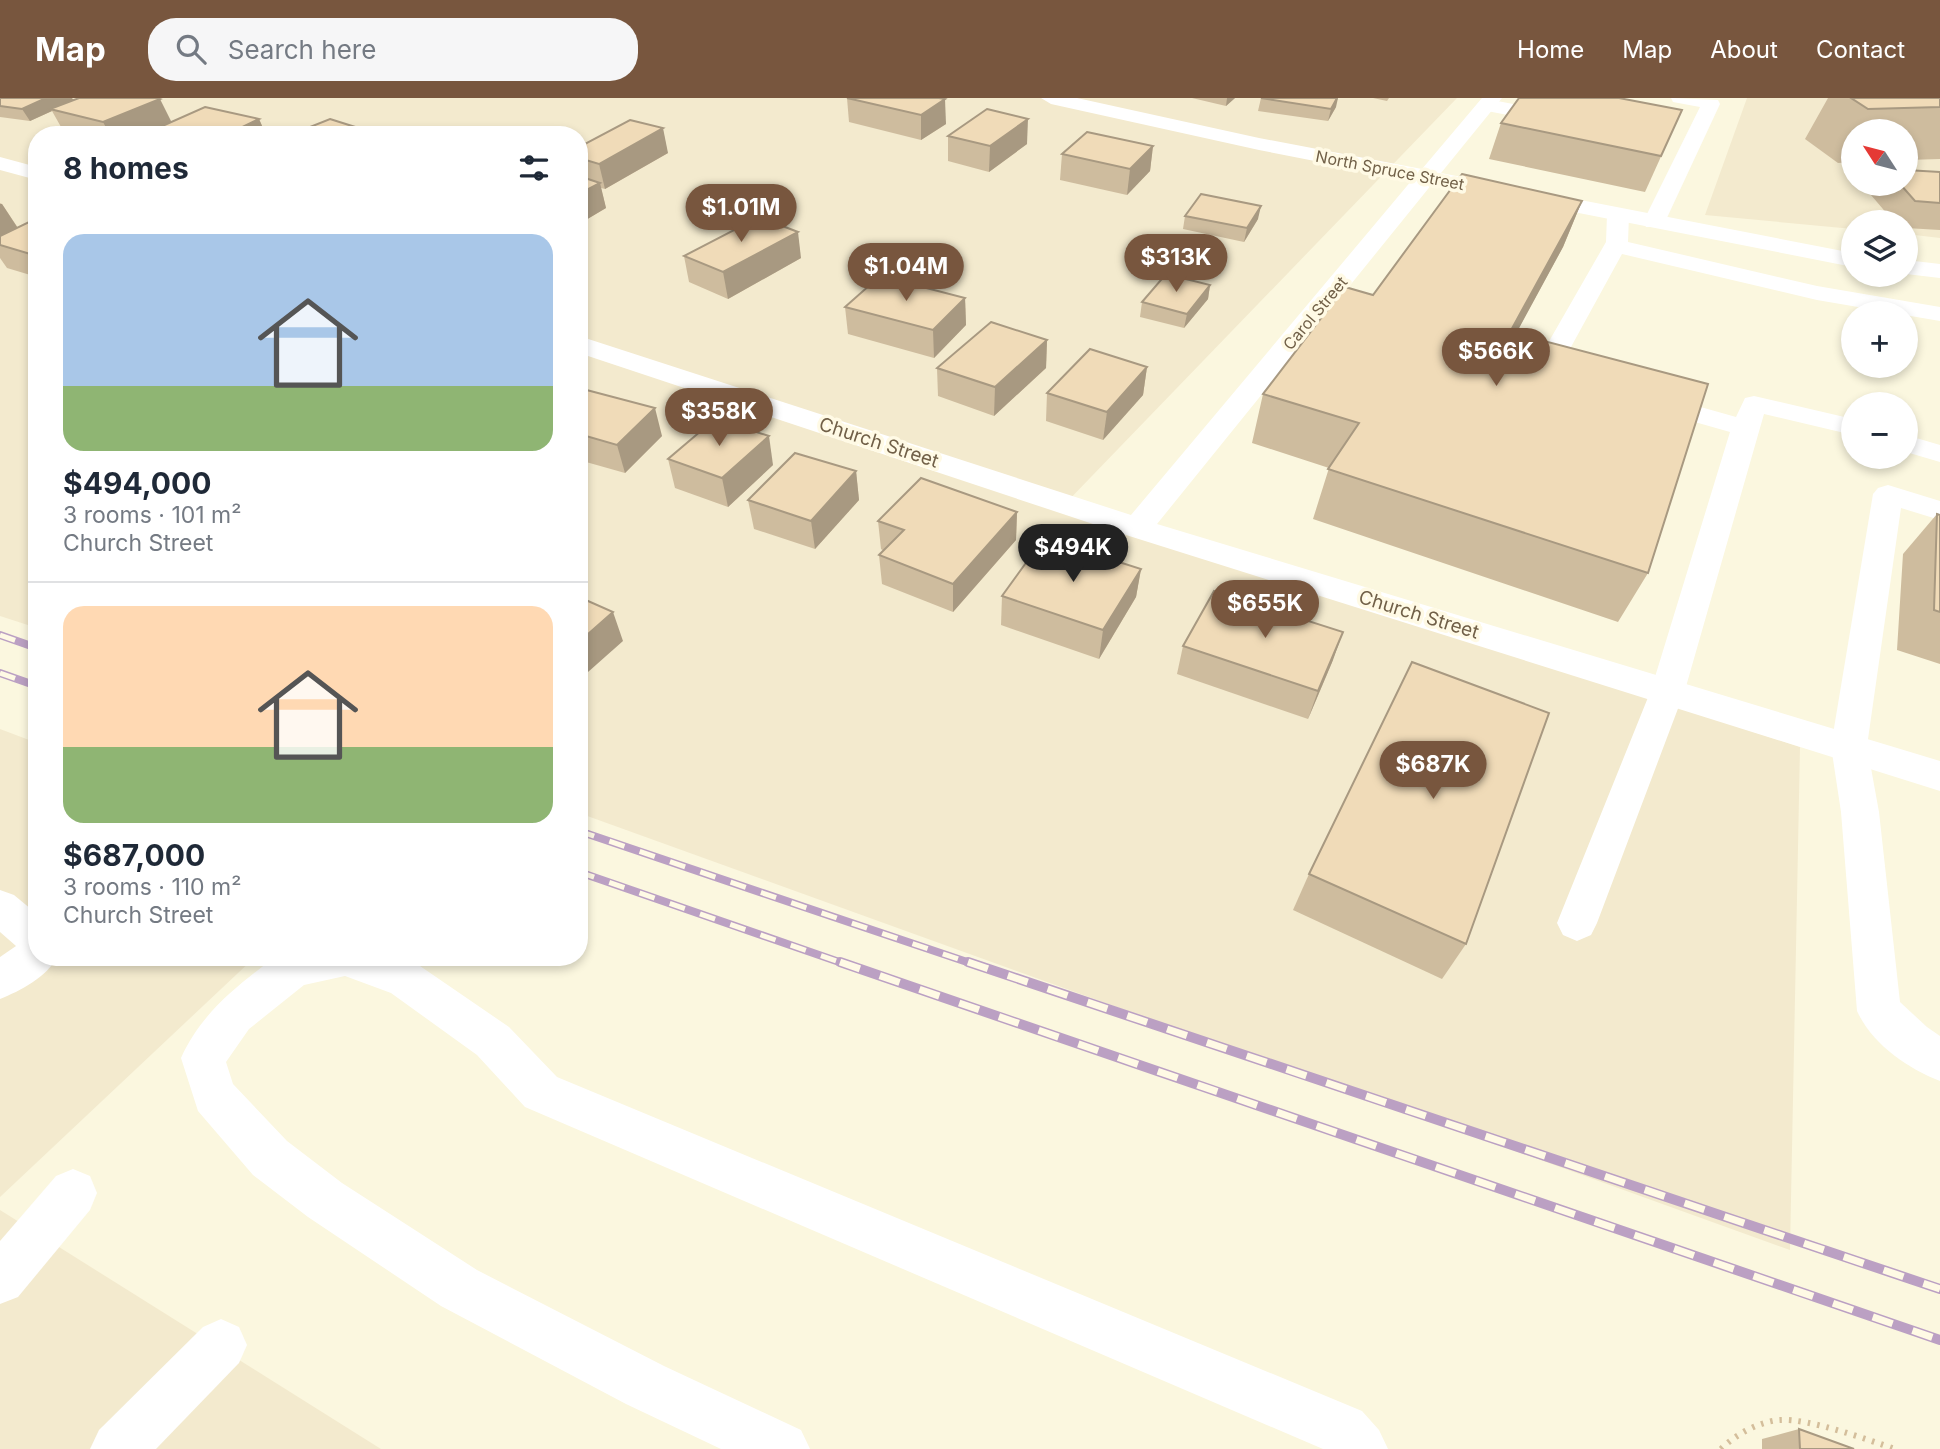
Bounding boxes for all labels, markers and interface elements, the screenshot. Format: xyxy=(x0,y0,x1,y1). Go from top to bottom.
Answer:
search box xyxy=(148,18,638,81)
text: Map xyxy=(35,29,106,69)
icon: search xyxy=(172,30,210,68)
text: Search here xyxy=(228,34,376,65)
text: Home xyxy=(1517,35,1584,64)
text: Map xyxy=(1622,35,1672,64)
text: About xyxy=(1710,35,1778,64)
text: Contact xyxy=(1816,35,1905,64)
north arrow xyxy=(1841,119,1918,196)
map controls xyxy=(1841,119,1918,469)
street label: North Spruce Street xyxy=(1314,146,1466,194)
icon: filters xyxy=(515,149,553,187)
text: 8 homes xyxy=(63,150,189,186)
pin: $1.01M xyxy=(684,184,798,244)
text: $1.01M xyxy=(702,193,780,221)
button: layers xyxy=(1841,210,1918,287)
pin: $313K xyxy=(1127,234,1225,294)
text: $313K xyxy=(1140,243,1212,271)
pin: $1.04M xyxy=(849,244,963,303)
text: $1.04M xyxy=(864,252,948,280)
street label: Carol Street xyxy=(1279,272,1351,354)
icon: home xyxy=(245,280,371,406)
button: + xyxy=(1841,301,1918,378)
pin: $566K xyxy=(1447,328,1545,388)
text: $566K xyxy=(1458,337,1534,365)
pin: $358K xyxy=(670,388,768,448)
button: − xyxy=(1841,392,1918,469)
text: $358K xyxy=(681,397,757,425)
street label: Church Street xyxy=(816,412,941,473)
text: $494,000 xyxy=(63,465,212,501)
text: 3 rooms · 101 m² xyxy=(63,501,241,529)
pin: $494K xyxy=(1024,524,1122,584)
text: Church Street xyxy=(63,529,213,557)
text: $494K xyxy=(1034,533,1112,561)
pin: $655K xyxy=(1216,580,1314,640)
street label: Church Street xyxy=(1356,585,1482,644)
text: $655K xyxy=(1227,589,1303,617)
icon: home xyxy=(245,652,371,778)
pin: $687K xyxy=(1384,742,1482,801)
text: $687K xyxy=(1396,750,1470,778)
text: $687,000 xyxy=(63,837,205,873)
text: 3 rooms · 110 m² xyxy=(63,873,241,901)
text: Church Street xyxy=(63,901,213,929)

